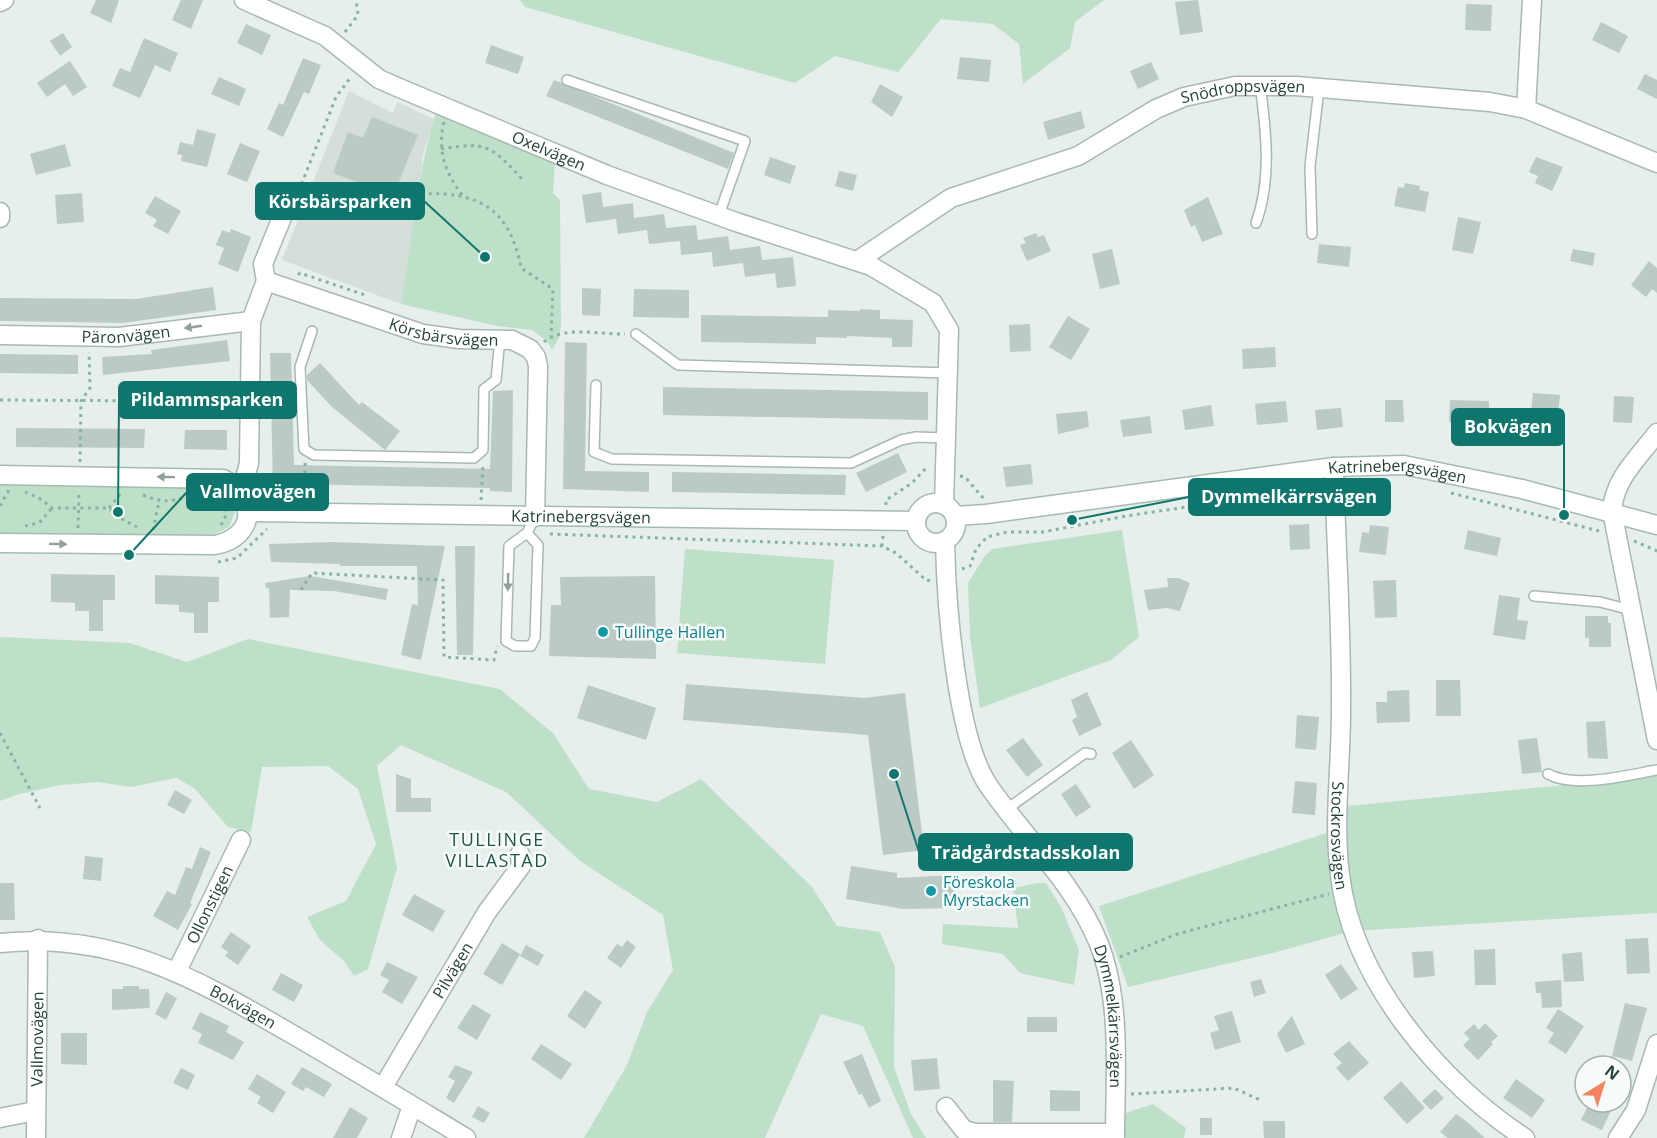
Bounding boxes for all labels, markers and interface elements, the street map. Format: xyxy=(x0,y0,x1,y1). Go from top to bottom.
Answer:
street label: Snödroppsvägen xyxy=(1178,75,1306,108)
street label: Oxelvägen xyxy=(509,125,589,176)
callout: Körsbärsparken xyxy=(256,183,424,219)
text: Körsbärsparken xyxy=(268,189,412,213)
street label: Körsbärsvägen xyxy=(386,312,499,351)
street label: Päronvägen xyxy=(81,320,171,348)
one-way arrow xyxy=(184,322,203,332)
callout: Pildammsparken xyxy=(119,382,296,418)
text: Pildammsparken xyxy=(131,387,283,411)
callout: Bokvägen xyxy=(1452,409,1564,445)
text: Bokvägen xyxy=(1464,414,1552,438)
street label: Katrinebergsvägen xyxy=(1326,454,1469,488)
one-way arrow xyxy=(157,472,176,482)
callout: Vallmovägen xyxy=(187,474,328,510)
text: Vallmovägen xyxy=(200,479,316,503)
callout: Dymmelkärrsvägen xyxy=(1189,479,1390,515)
text: Dymmelkärrsvägen xyxy=(1201,484,1377,508)
street label: Katrinebergsvägen xyxy=(511,505,651,528)
one-way arrow xyxy=(49,539,68,549)
one-way arrow xyxy=(503,572,513,591)
place label: Tullinge Hallen xyxy=(615,621,725,643)
marker: Tullinge Hallen xyxy=(596,625,610,639)
street label: Stockrosvägen xyxy=(1326,781,1353,891)
district label: TULLINGE VILLASTAD xyxy=(445,827,549,872)
callout: Trädgårdstadsskolan xyxy=(919,834,1132,870)
text: Trädgårdstadsskolan xyxy=(932,840,1120,864)
street label: Ollonstigen xyxy=(181,862,238,947)
place label: Föreskola Myrstacken xyxy=(943,871,1029,911)
marker: Föreskola Myrstacken xyxy=(924,884,938,898)
street label: Pilvägen xyxy=(427,938,478,1002)
street label: Dymmelkärrsvägen xyxy=(1089,942,1127,1088)
street label: Bokvägen xyxy=(206,979,280,1034)
street label: Vallmovägen xyxy=(26,991,48,1087)
north arrow xyxy=(1573,1054,1633,1114)
text: N xyxy=(1600,1060,1624,1085)

